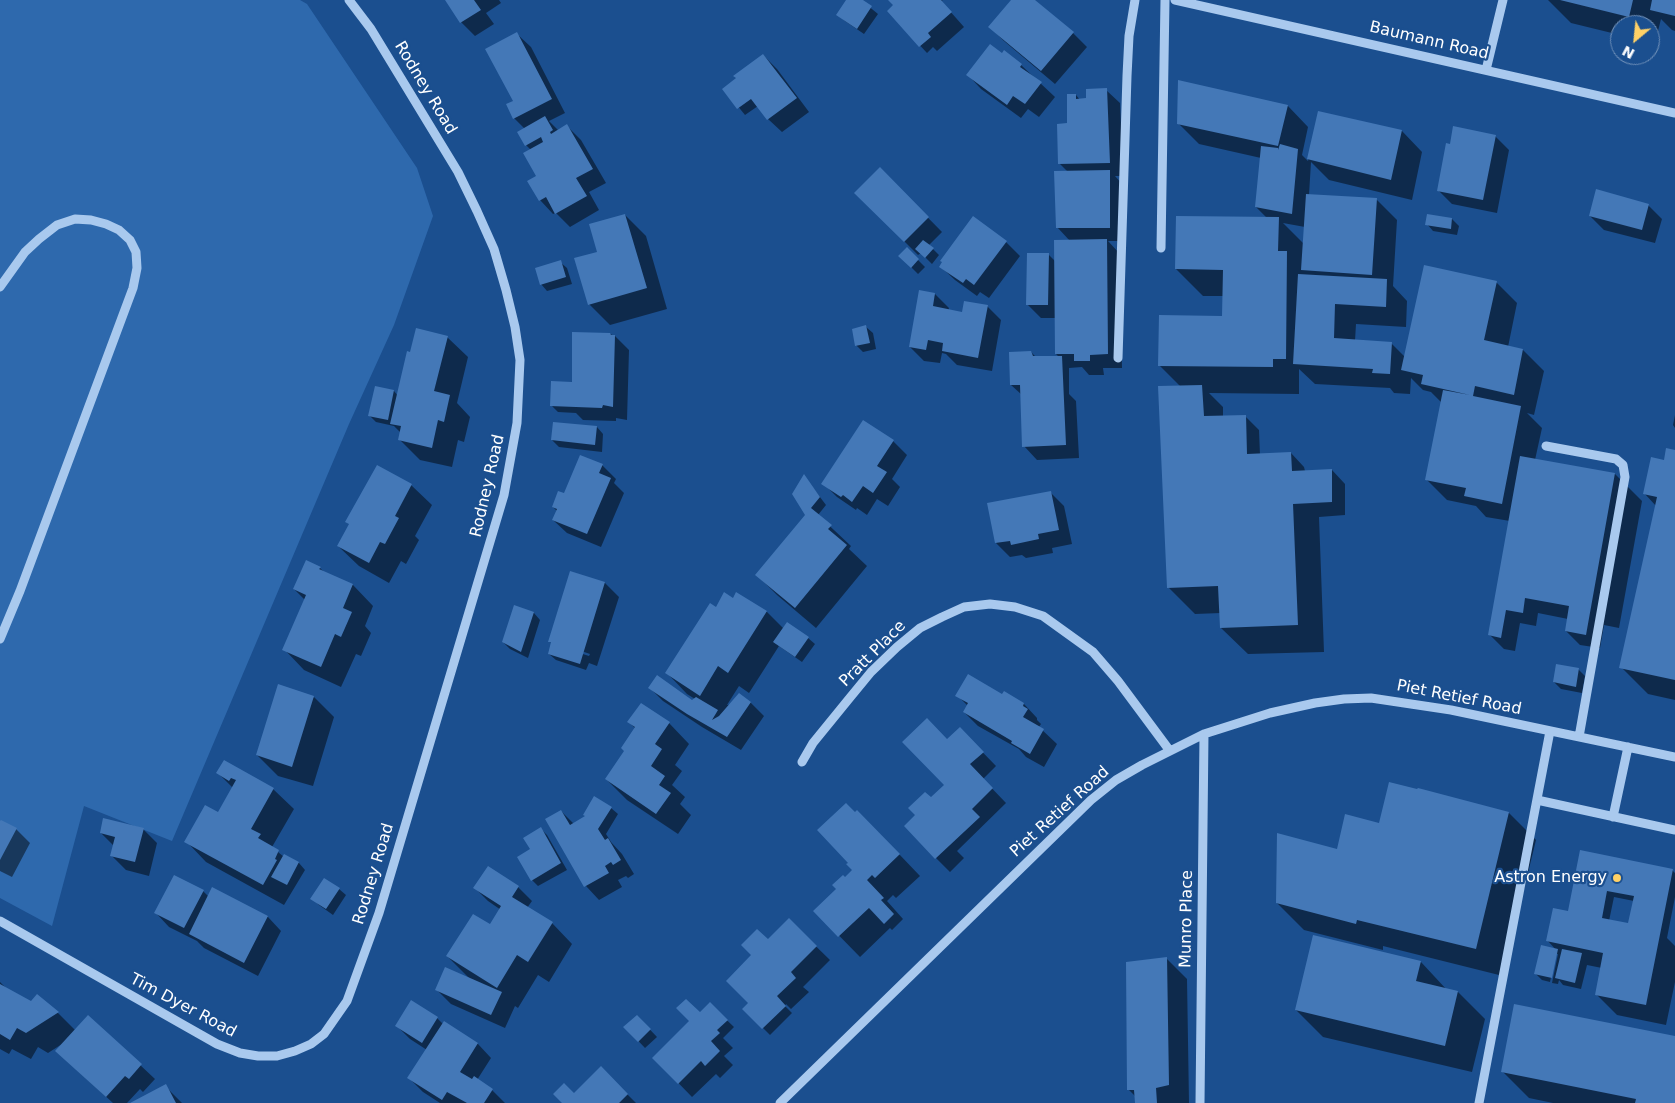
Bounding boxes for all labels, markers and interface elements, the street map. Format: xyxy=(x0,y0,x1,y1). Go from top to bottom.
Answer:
north arrow xyxy=(1610,15,1660,65)
street label: Baumann Road xyxy=(1367,18,1491,64)
street label: Rodney Road xyxy=(390,38,460,138)
text: N xyxy=(1619,43,1637,62)
street label: Rodney Road xyxy=(467,433,509,539)
street label: Pratt Place xyxy=(836,617,910,691)
street label: Piet Retief Road xyxy=(1395,676,1523,720)
street label: Piet Retief Road xyxy=(1007,763,1113,861)
street label: Rodney Road xyxy=(349,821,399,927)
place label: Astron Energy xyxy=(1494,868,1607,888)
street label: Munro Place xyxy=(1177,870,1197,968)
marker: Astron Energy xyxy=(1611,872,1623,884)
street label: Tim Dyer Road xyxy=(126,970,240,1042)

